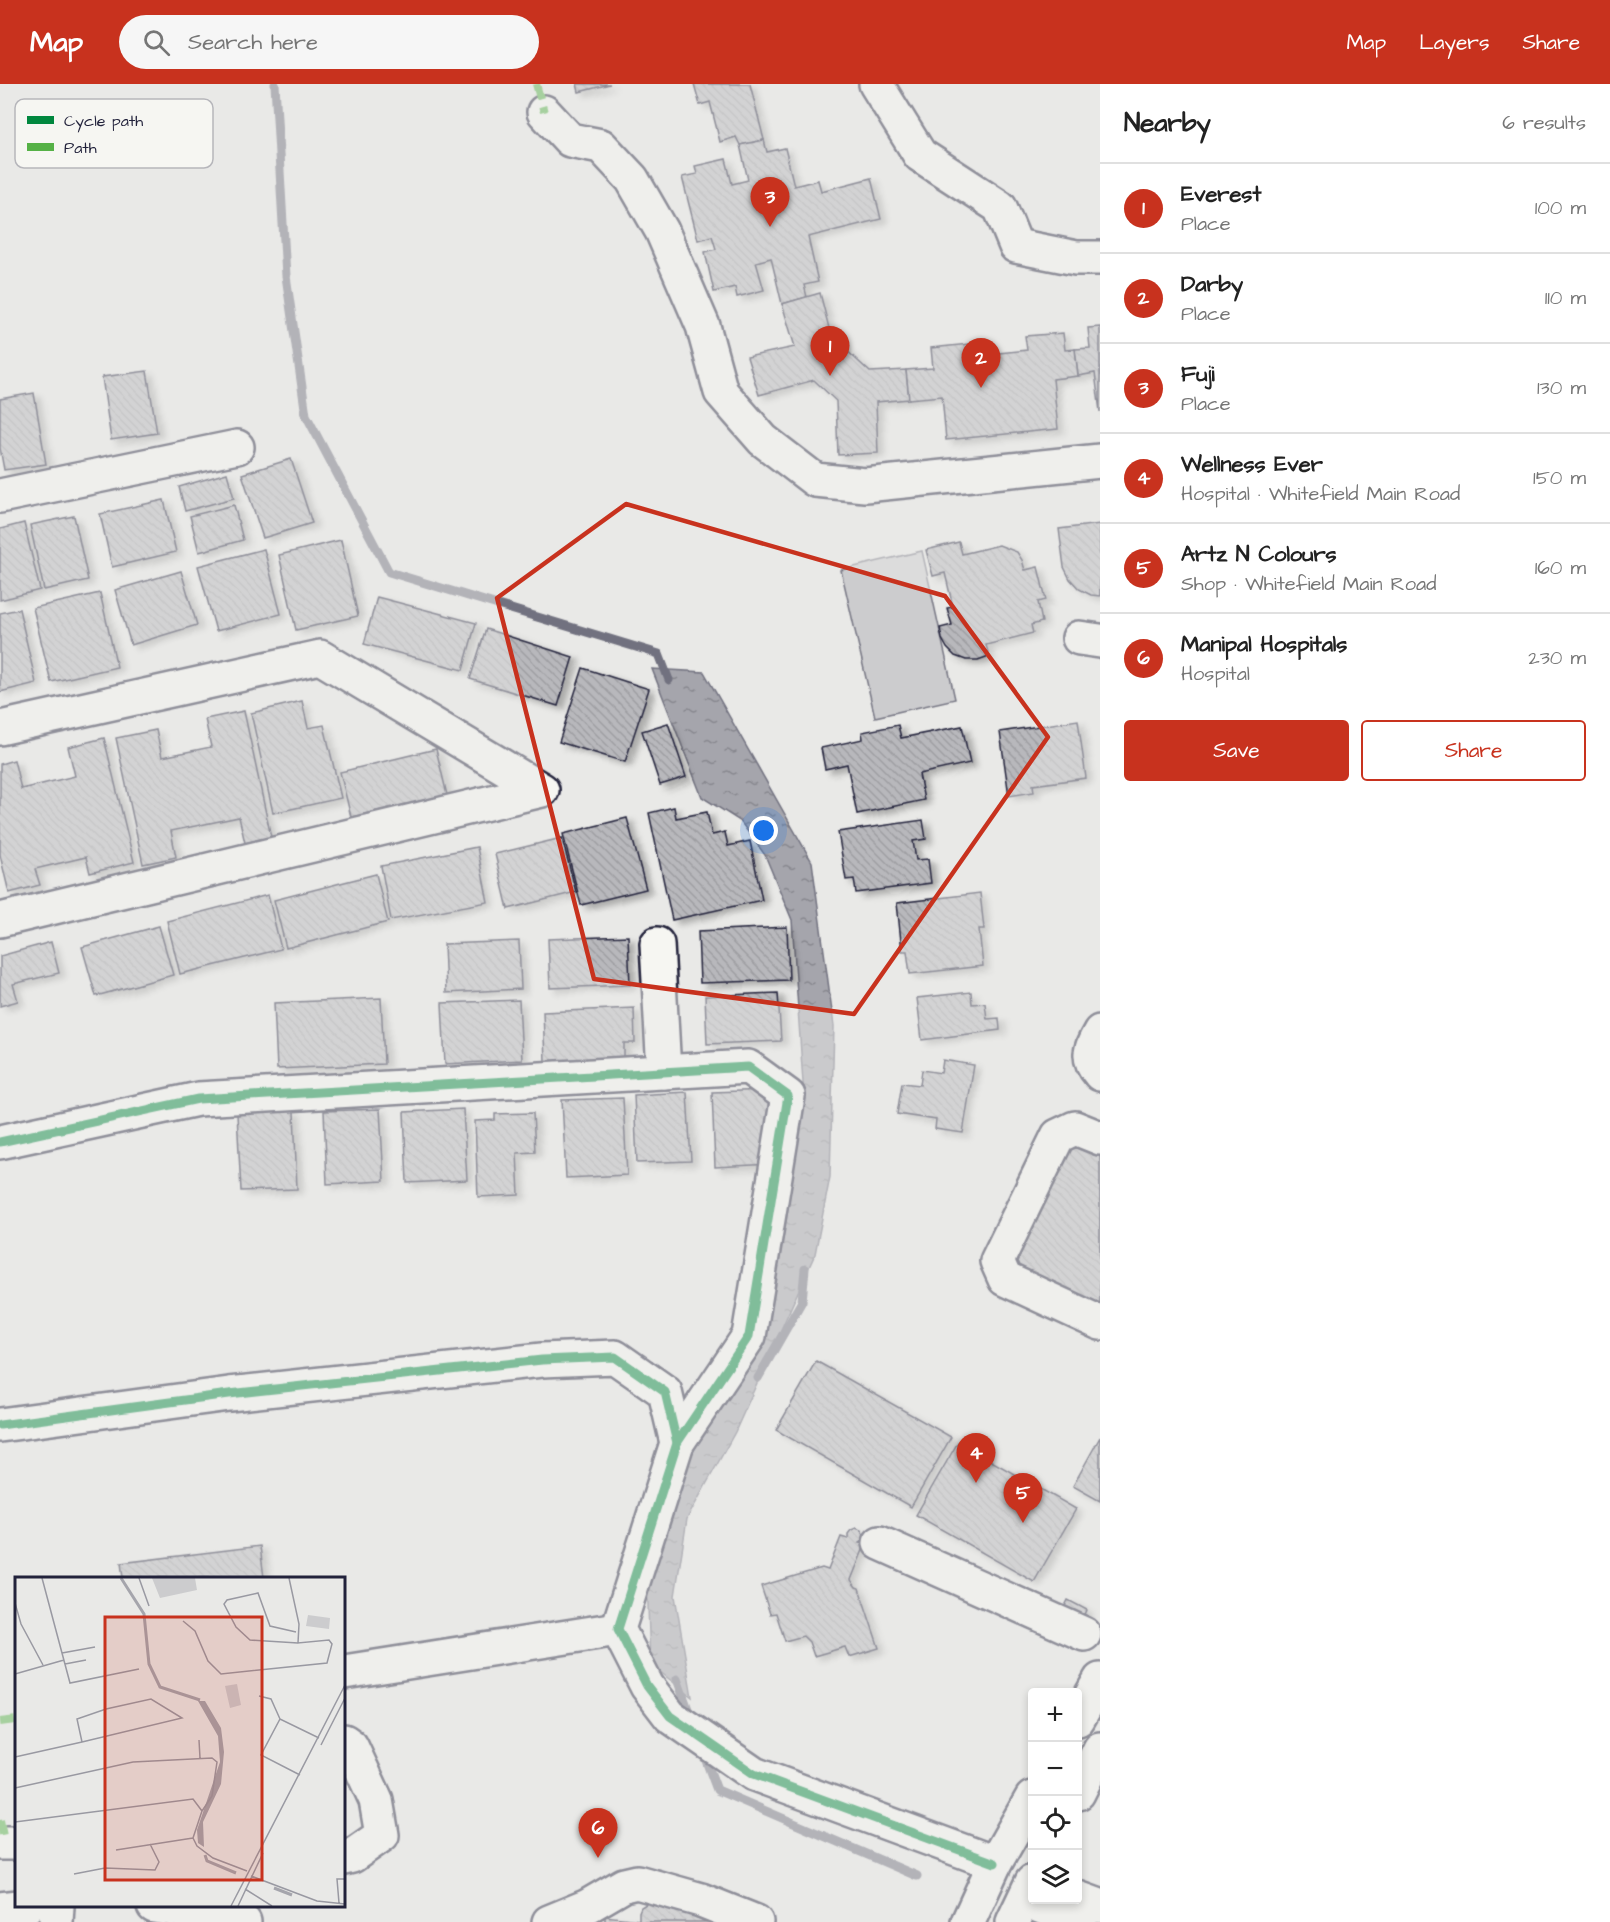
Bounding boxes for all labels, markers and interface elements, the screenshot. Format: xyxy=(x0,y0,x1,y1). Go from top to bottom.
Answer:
search box xyxy=(119,15,539,69)
text: Map xyxy=(30,23,83,62)
icon: search xyxy=(140,26,173,59)
text: Search here xyxy=(188,27,318,58)
text: Map xyxy=(1346,28,1386,57)
text: Layers xyxy=(1419,28,1489,57)
text: Share xyxy=(1522,28,1580,57)
legend xyxy=(15,99,213,168)
text: Nearby xyxy=(1124,105,1211,141)
text: 6 results xyxy=(1502,109,1586,137)
text: Cycle path xyxy=(64,110,143,133)
text: Path xyxy=(64,137,97,159)
pin: 3 xyxy=(750,178,790,227)
text: Everest xyxy=(1181,179,1261,210)
text: 1 xyxy=(1142,194,1145,222)
text: 100 m xyxy=(1535,194,1586,222)
text: Place xyxy=(1181,210,1231,238)
text: Darby xyxy=(1181,269,1243,300)
text: 2 xyxy=(1138,284,1149,312)
text: 110 m xyxy=(1545,284,1586,312)
text: Place xyxy=(1181,300,1231,328)
pin: 1 xyxy=(810,326,850,376)
pin: 2 xyxy=(962,338,1000,388)
text: Fuji xyxy=(1181,359,1215,390)
text: 3 xyxy=(1138,374,1149,402)
text: 130 m xyxy=(1537,374,1586,402)
text: Place xyxy=(1181,390,1231,418)
text: Wellness Ever xyxy=(1181,449,1323,480)
text: 4 xyxy=(1137,464,1150,492)
text: 150 m xyxy=(1533,464,1586,492)
text: Hospital · Whitefield Main Road xyxy=(1181,480,1460,508)
text: Artz N Colours xyxy=(1181,539,1337,570)
text: 5 xyxy=(1136,554,1151,582)
text: 160 m xyxy=(1535,554,1586,582)
text: Shop · Whitefield Main Road xyxy=(1181,570,1436,598)
text: Manipal Hospitals xyxy=(1181,629,1347,660)
text: 6 xyxy=(1137,644,1150,672)
text: 230 m xyxy=(1528,644,1586,672)
text: Hospital xyxy=(1181,660,1250,688)
button: Save xyxy=(1124,720,1349,781)
button: Share xyxy=(1361,720,1586,781)
your location xyxy=(749,816,778,845)
pin: 4 xyxy=(956,1434,996,1483)
pin: 5 xyxy=(1004,1474,1042,1523)
inset map xyxy=(15,1577,345,1907)
map controls xyxy=(1028,1688,1082,1904)
button: + xyxy=(1028,1688,1082,1742)
button: − xyxy=(1028,1742,1082,1796)
button: locate xyxy=(1028,1796,1082,1850)
pin: 6 xyxy=(578,1808,618,1858)
button: layers xyxy=(1028,1850,1082,1904)

